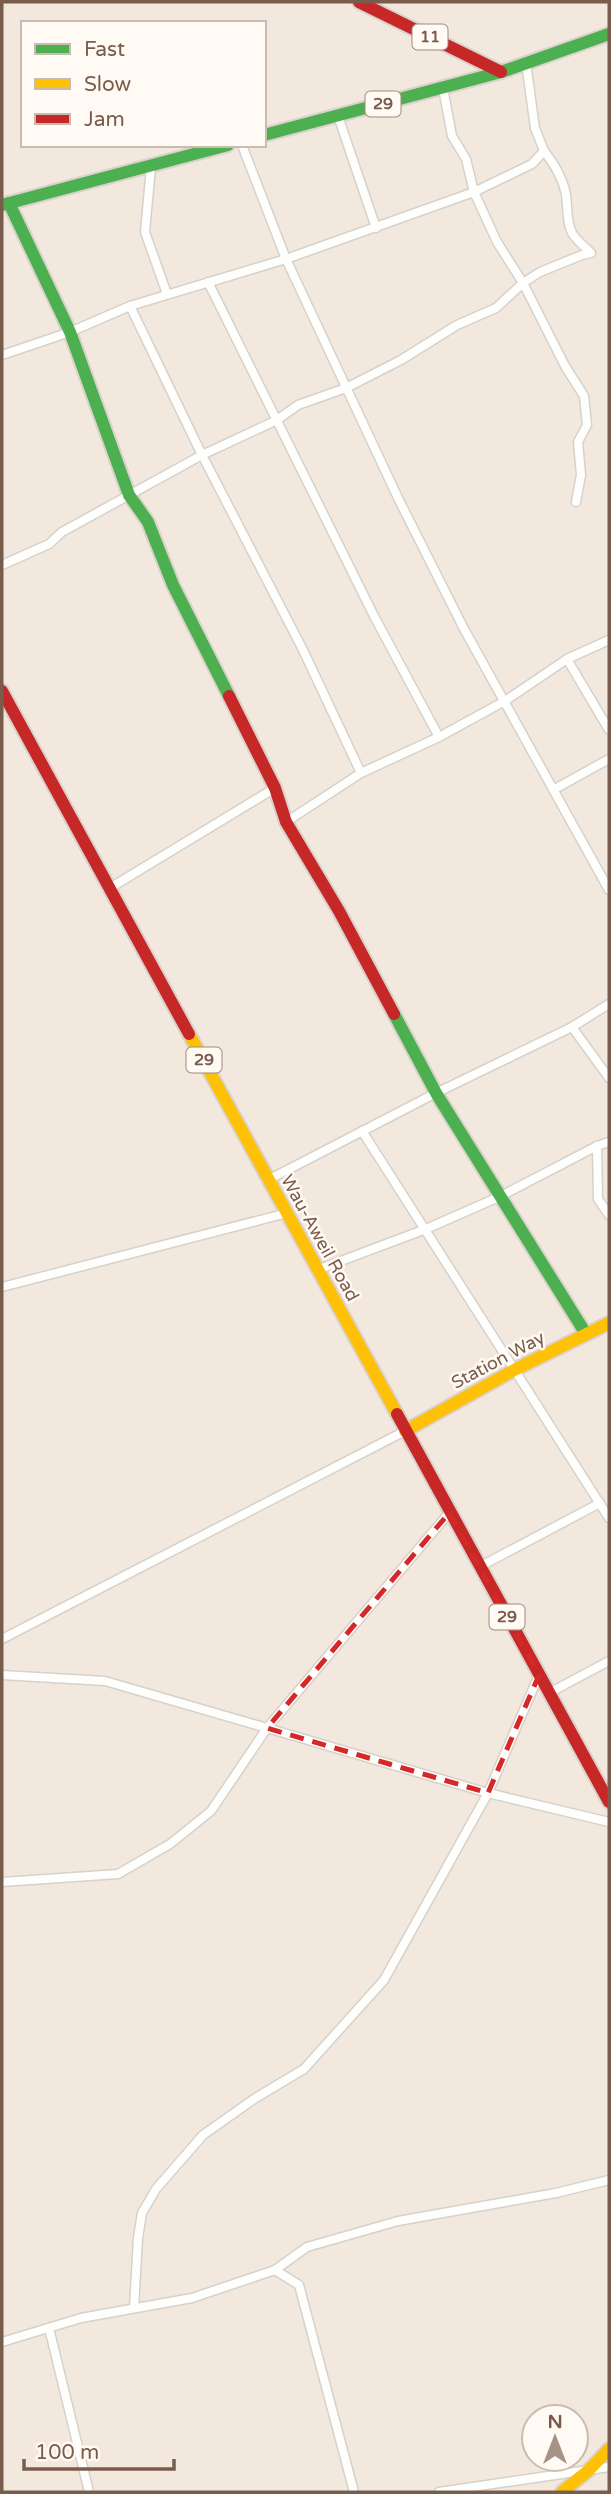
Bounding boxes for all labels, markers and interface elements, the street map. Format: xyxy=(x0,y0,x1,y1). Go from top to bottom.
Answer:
legend xyxy=(21,21,266,147)
road number: 11 xyxy=(412,24,448,50)
text: Fast xyxy=(84,37,125,62)
text: Slow xyxy=(84,72,132,97)
road number: 29 xyxy=(366,92,400,116)
text: Jam xyxy=(84,107,125,132)
road number: 29 xyxy=(186,1048,222,1072)
street label: Wau-Aweil Road xyxy=(276,1171,364,1305)
street label: Station Way xyxy=(448,1326,549,1394)
road number: 29 xyxy=(490,1604,524,1630)
north arrow xyxy=(520,2403,590,2473)
text: N xyxy=(547,2411,563,2433)
scale bar xyxy=(24,2428,175,2472)
text: 100 m xyxy=(35,2440,99,2465)

